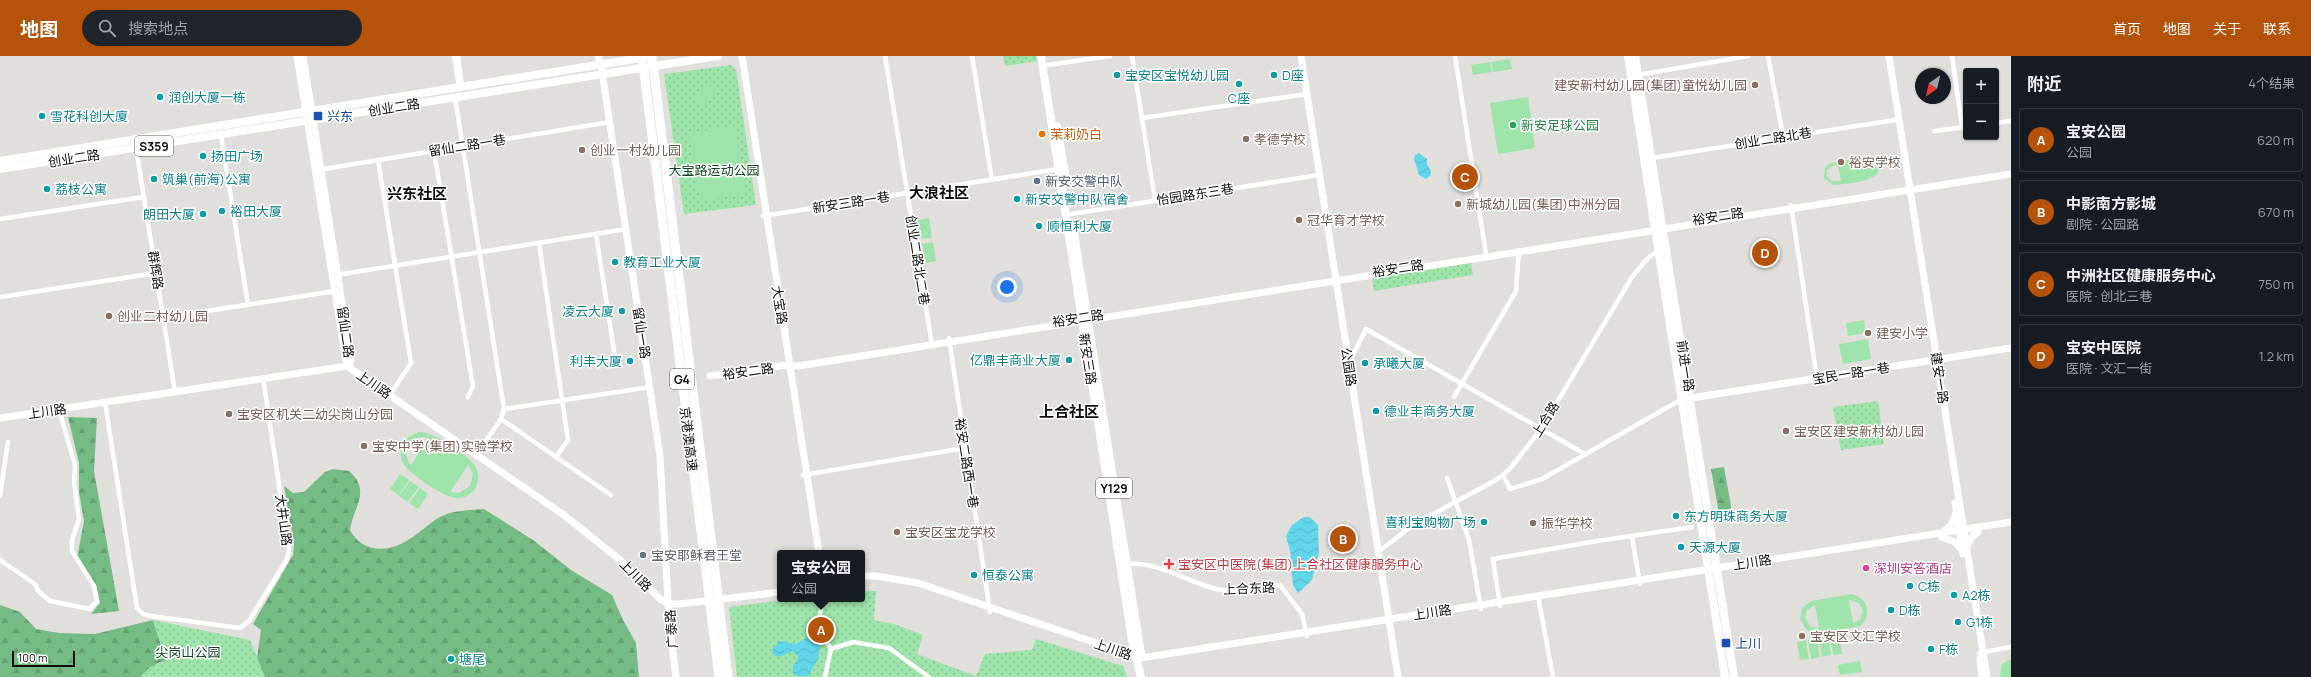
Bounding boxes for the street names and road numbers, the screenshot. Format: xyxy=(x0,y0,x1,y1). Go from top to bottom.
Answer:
street label: 创业二路 xyxy=(367,94,421,120)
street label: 创业二路北巷 xyxy=(1733,123,1813,153)
street label: 留仙二路一巷 xyxy=(427,130,507,160)
road number: S359 xyxy=(135,136,173,156)
street label: 创业二路 xyxy=(47,145,101,171)
street label: 怡园路东三巷 xyxy=(1155,179,1235,209)
street label: 新安三路一巷 xyxy=(811,187,891,217)
street label: 裕安二路 xyxy=(1691,203,1745,229)
street label: 创业二路北二巷 xyxy=(902,214,934,306)
street label: 群辉路 xyxy=(144,249,168,291)
street label: 裕安二路 xyxy=(1371,255,1425,281)
street label: 大宝路 xyxy=(768,284,792,326)
street label: 留仙二路 xyxy=(333,305,359,359)
street label: 裕安二路 xyxy=(1051,305,1105,331)
street label: 留仙一路 xyxy=(629,306,655,360)
street label: 新安三路 xyxy=(1075,332,1101,386)
street label: 前进一路 xyxy=(1673,339,1699,393)
street label: 公园路 xyxy=(1337,346,1361,388)
street label: 建安一路 xyxy=(1927,351,1953,405)
street label: 裕安二路 xyxy=(721,358,775,384)
street label: 宝民一路一巷 xyxy=(1811,358,1891,388)
street label: 上川路 xyxy=(353,365,395,403)
road number: G4 xyxy=(670,369,694,389)
street label: 上合路 xyxy=(1527,398,1563,440)
street label: 上川路 xyxy=(26,399,68,423)
street label: 京港澳高速 xyxy=(676,406,702,472)
street label: 裕安二路西一巷 xyxy=(951,417,983,509)
road number: Y129 xyxy=(1096,478,1132,498)
street label: 大井山路 xyxy=(271,493,297,547)
street label: 上川路 xyxy=(1731,550,1773,574)
street label: 上川路 xyxy=(616,555,656,595)
street label: 上合东路 xyxy=(1223,578,1275,598)
street label: 上川路 xyxy=(1411,600,1453,624)
street label: 广泰路 xyxy=(661,609,681,649)
street label: 上川路 xyxy=(1092,634,1134,664)

